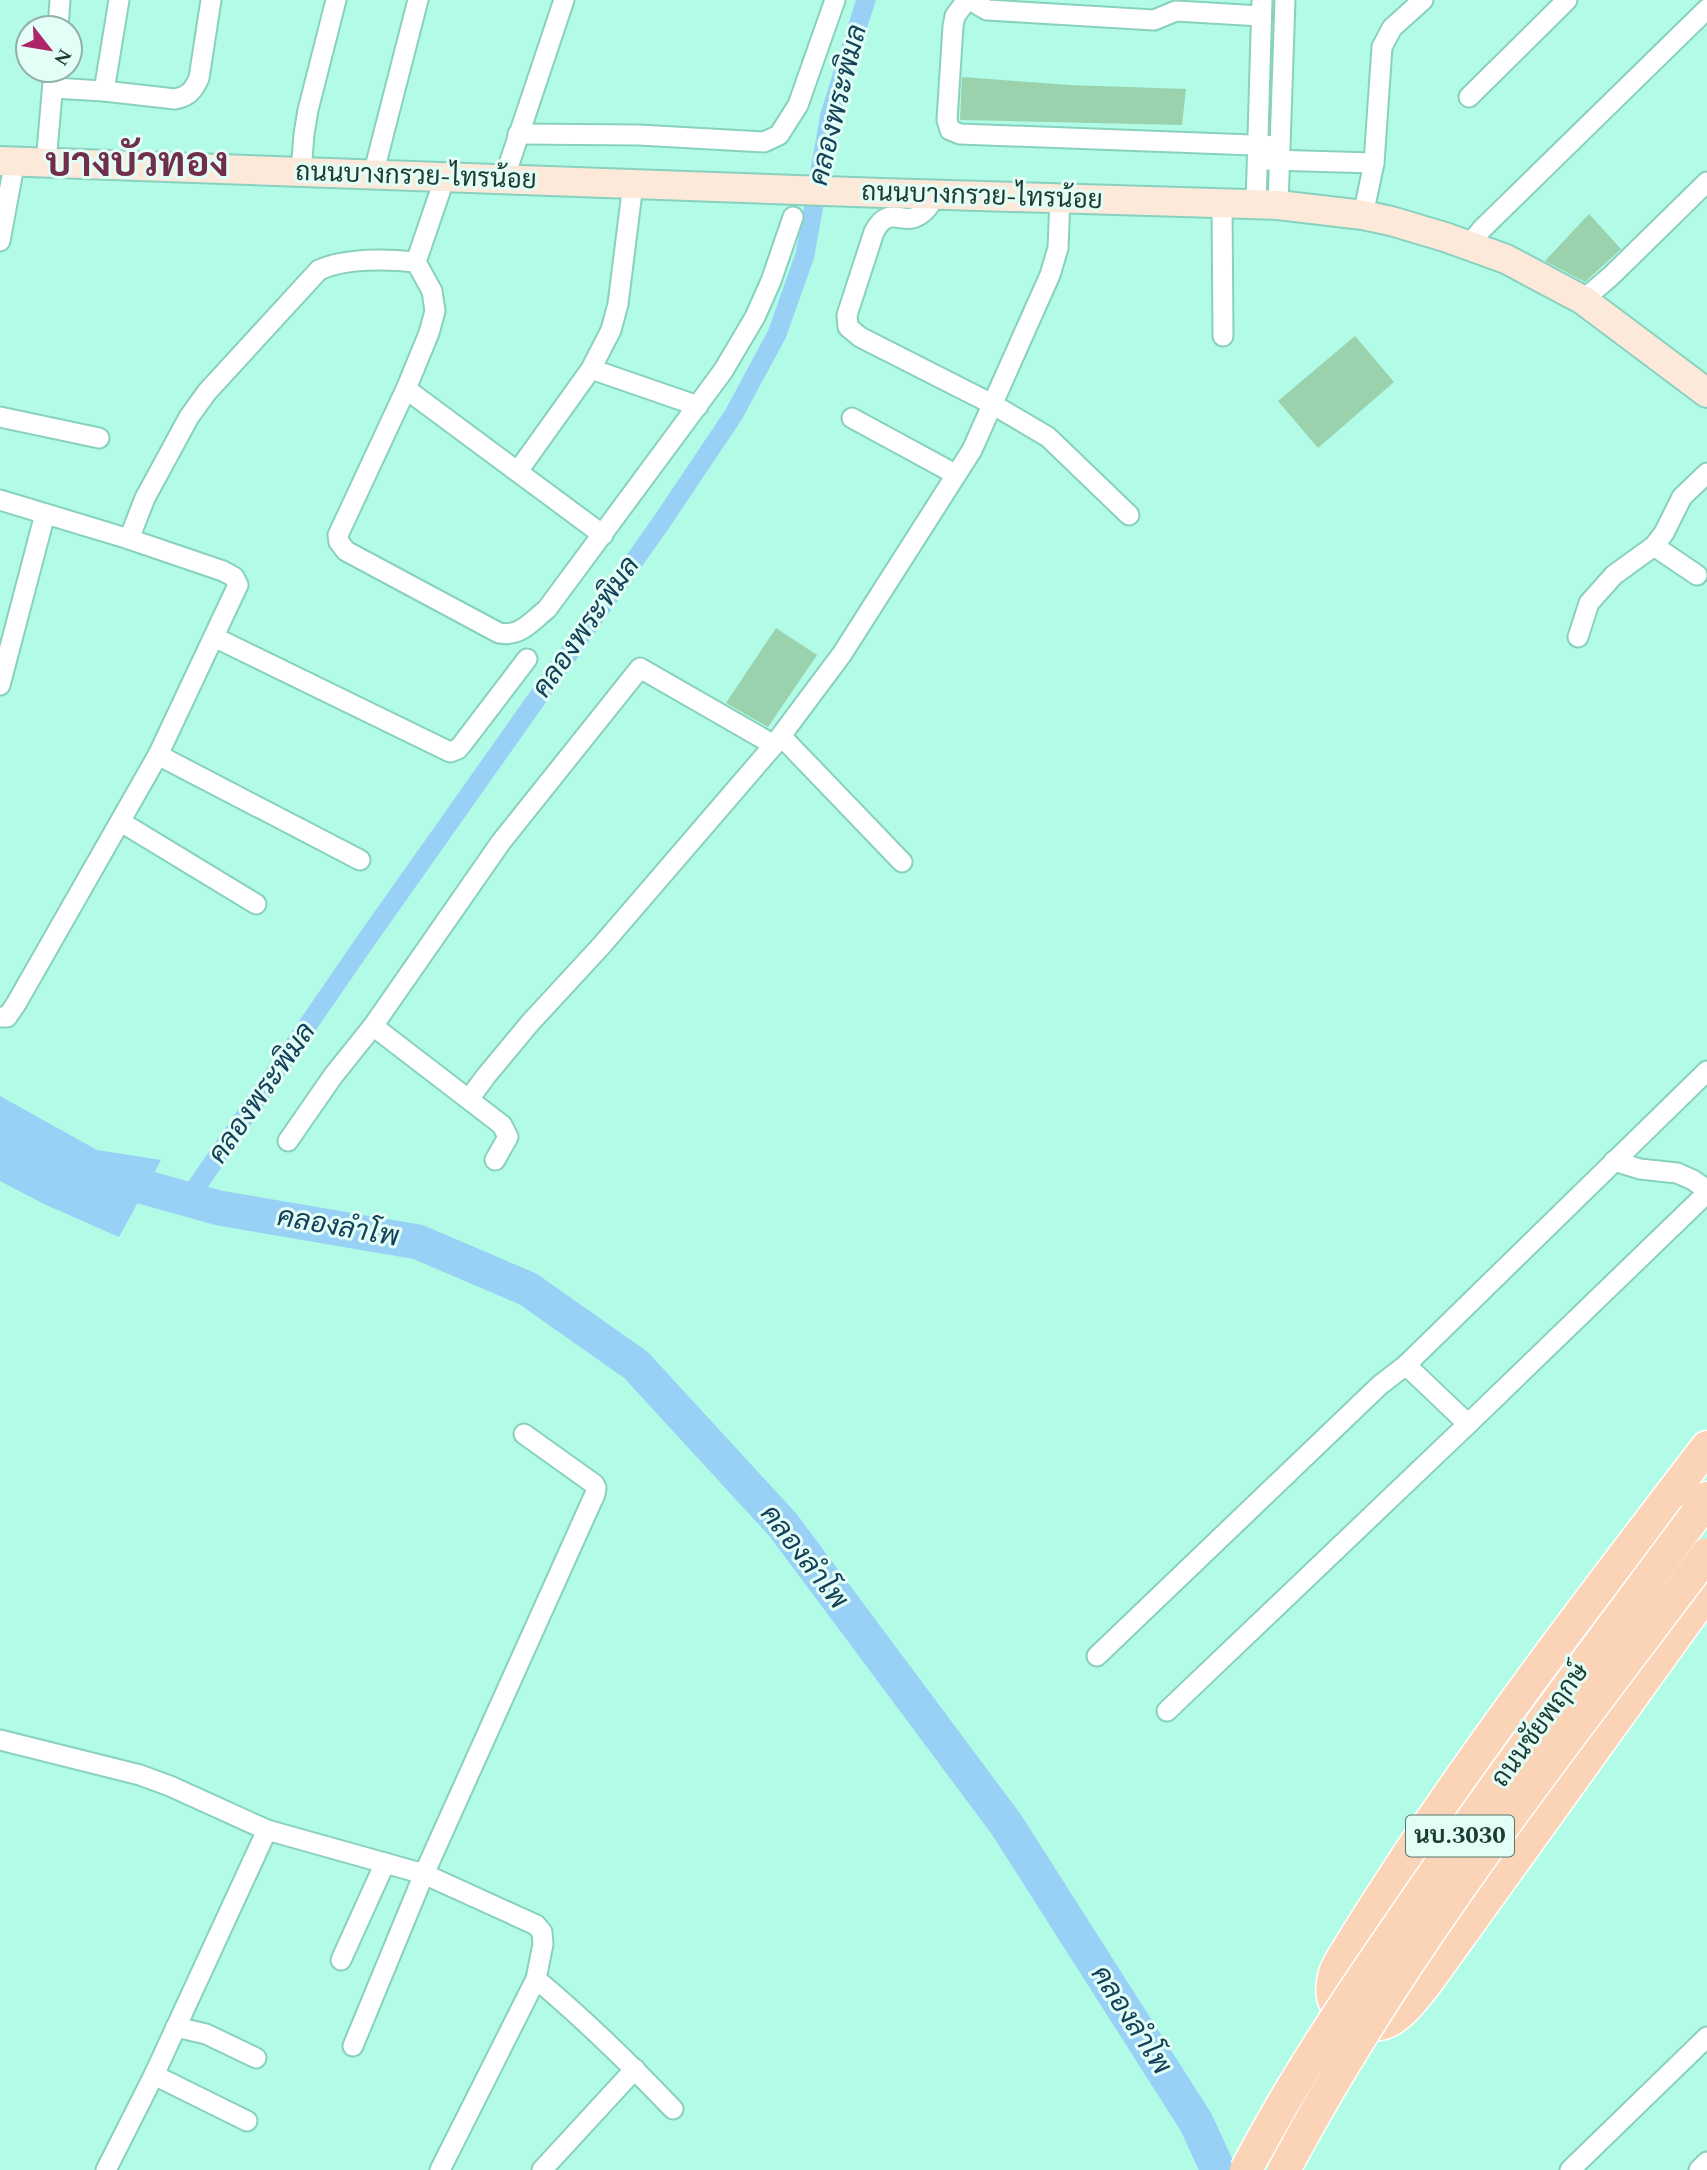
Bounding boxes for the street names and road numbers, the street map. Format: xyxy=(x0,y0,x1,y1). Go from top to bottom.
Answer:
street label: ถนนบางกรวย-ไทรน้อย xyxy=(295,152,537,200)
street label: ถนนบางกรวย-ไทรน้อย xyxy=(861,172,1103,220)
street label: ถนนชัยพฤกษ์ xyxy=(1481,1654,1599,1796)
road number: นบ.3030 xyxy=(1406,1815,1514,1856)

